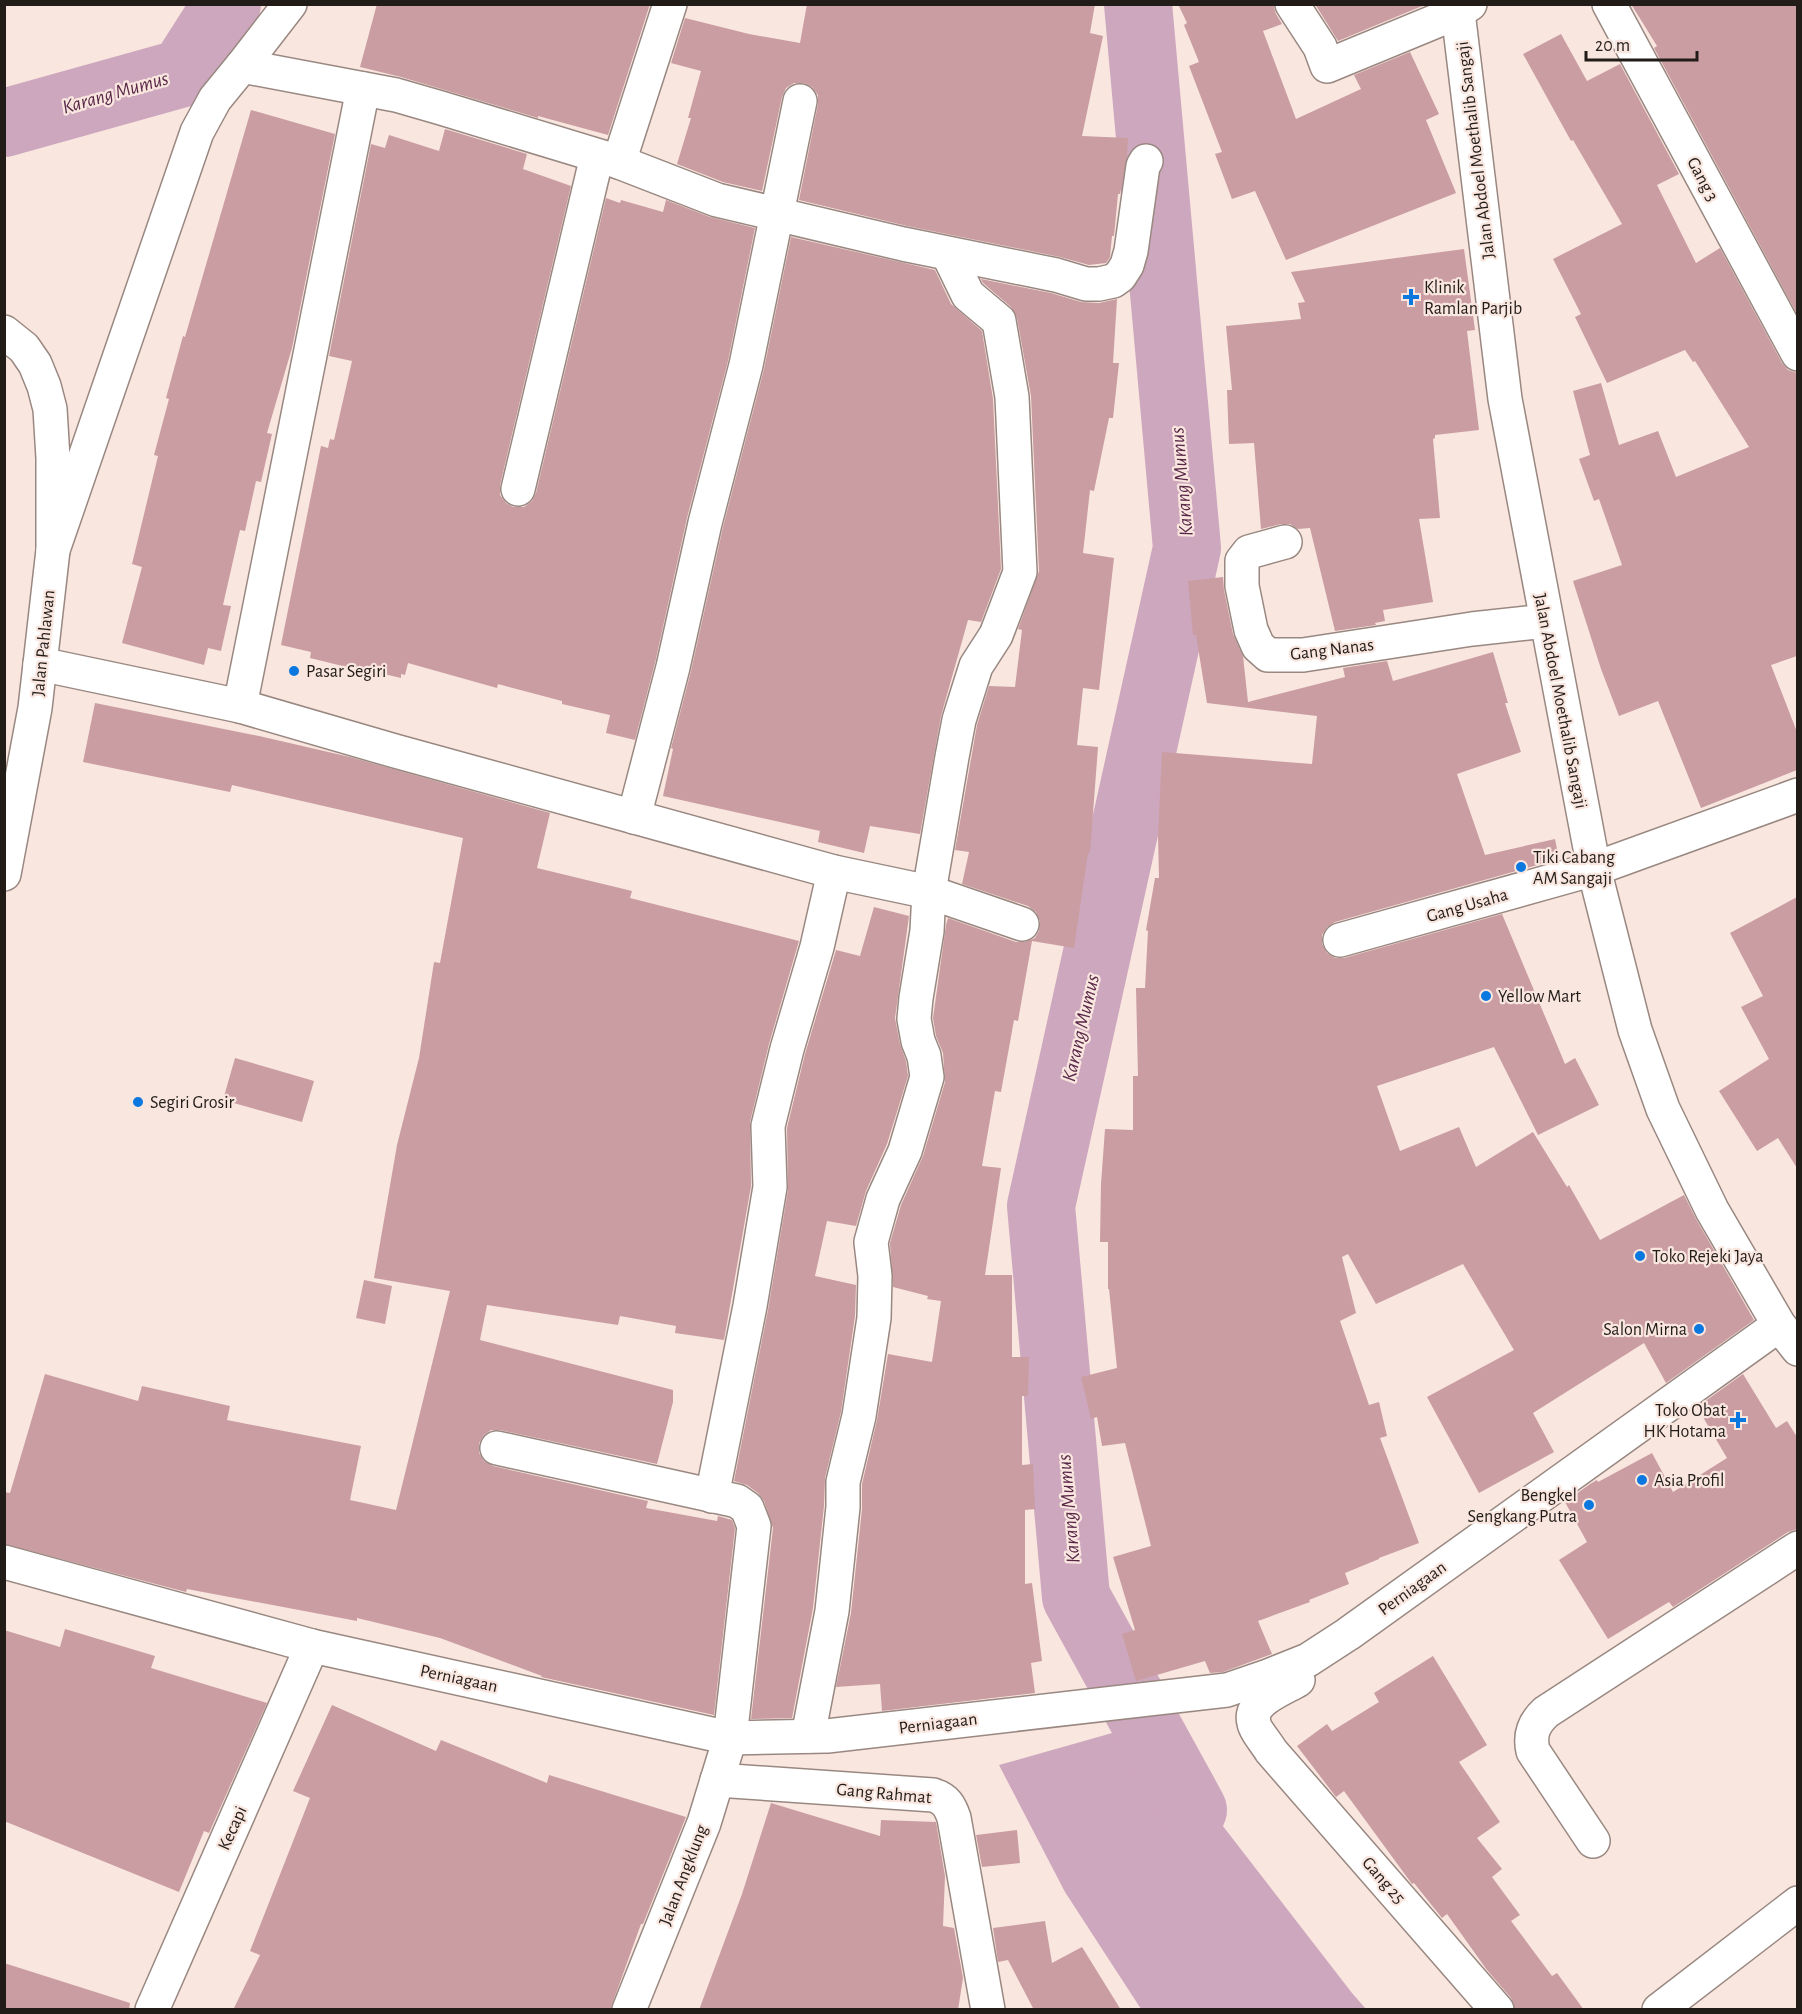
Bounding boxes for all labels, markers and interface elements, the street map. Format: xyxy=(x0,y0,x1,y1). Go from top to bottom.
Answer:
scale bar xyxy=(1586,24,1697,62)
text: 20 m xyxy=(1595,37,1630,55)
street label: Jalan Abdoel Moethalib Sangaji xyxy=(1454,40,1498,260)
water label: Karang Mumus xyxy=(60,68,171,118)
street label: Gang 3 xyxy=(1683,154,1721,205)
place label: Klinik Ramlan Parjib xyxy=(1424,279,1522,318)
marker: Klinik Ramlan Parjib xyxy=(1402,288,1420,306)
water label: Karang Mumus xyxy=(1167,426,1197,537)
street label: Jalan Pahlawan xyxy=(29,589,59,697)
street label: Jalan Abdoel Moethalib Sangaji xyxy=(1530,592,1590,810)
street label: Gang Nanas xyxy=(1289,636,1375,664)
place label: Pasar Segiri xyxy=(306,663,386,681)
marker: Pasar Segiri xyxy=(287,664,301,678)
place label: Tiki Cabang AM Sangaji xyxy=(1533,849,1615,888)
marker: Tiki Cabang AM Sangaji xyxy=(1514,860,1528,874)
street label: Gang Usaha xyxy=(1425,886,1510,926)
water label: Karang Mumus xyxy=(1059,972,1103,1084)
place label: Yellow Mart xyxy=(1498,988,1581,1006)
marker: Yellow Mart xyxy=(1479,989,1493,1003)
place label: Segiri Grosir xyxy=(150,1094,235,1112)
marker: Segiri Grosir xyxy=(131,1095,145,1109)
place label: Toko Rejeki Jaya xyxy=(1652,1248,1763,1266)
marker: Toko Rejeki Jaya xyxy=(1633,1249,1647,1263)
place label: Salon Mirna xyxy=(1603,1321,1687,1339)
marker: Salon Mirna xyxy=(1692,1322,1706,1336)
place label: Toko Obat HK Hotama xyxy=(1643,1402,1726,1441)
marker: Toko Obat HK Hotama xyxy=(1731,1413,1745,1427)
water label: Karang Mumus xyxy=(1054,1453,1084,1564)
place label: Asia Profil xyxy=(1654,1472,1725,1490)
marker: Asia Profil xyxy=(1635,1473,1649,1487)
place label: Bengkel Sengkang Putra xyxy=(1468,1487,1577,1526)
marker: Bengkel Sengkang Putra xyxy=(1582,1498,1596,1512)
street label: Perniagaan xyxy=(1375,1558,1450,1619)
street label: Perniagaan xyxy=(418,1662,499,1696)
street label: Perniagaan xyxy=(898,1710,978,1738)
street label: Gang Rahmat xyxy=(836,1781,932,1807)
street label: Kecapi xyxy=(215,1804,251,1853)
street label: Jalan Angklung xyxy=(656,1822,711,1928)
street label: Gang 25 xyxy=(1358,1854,1408,1908)

